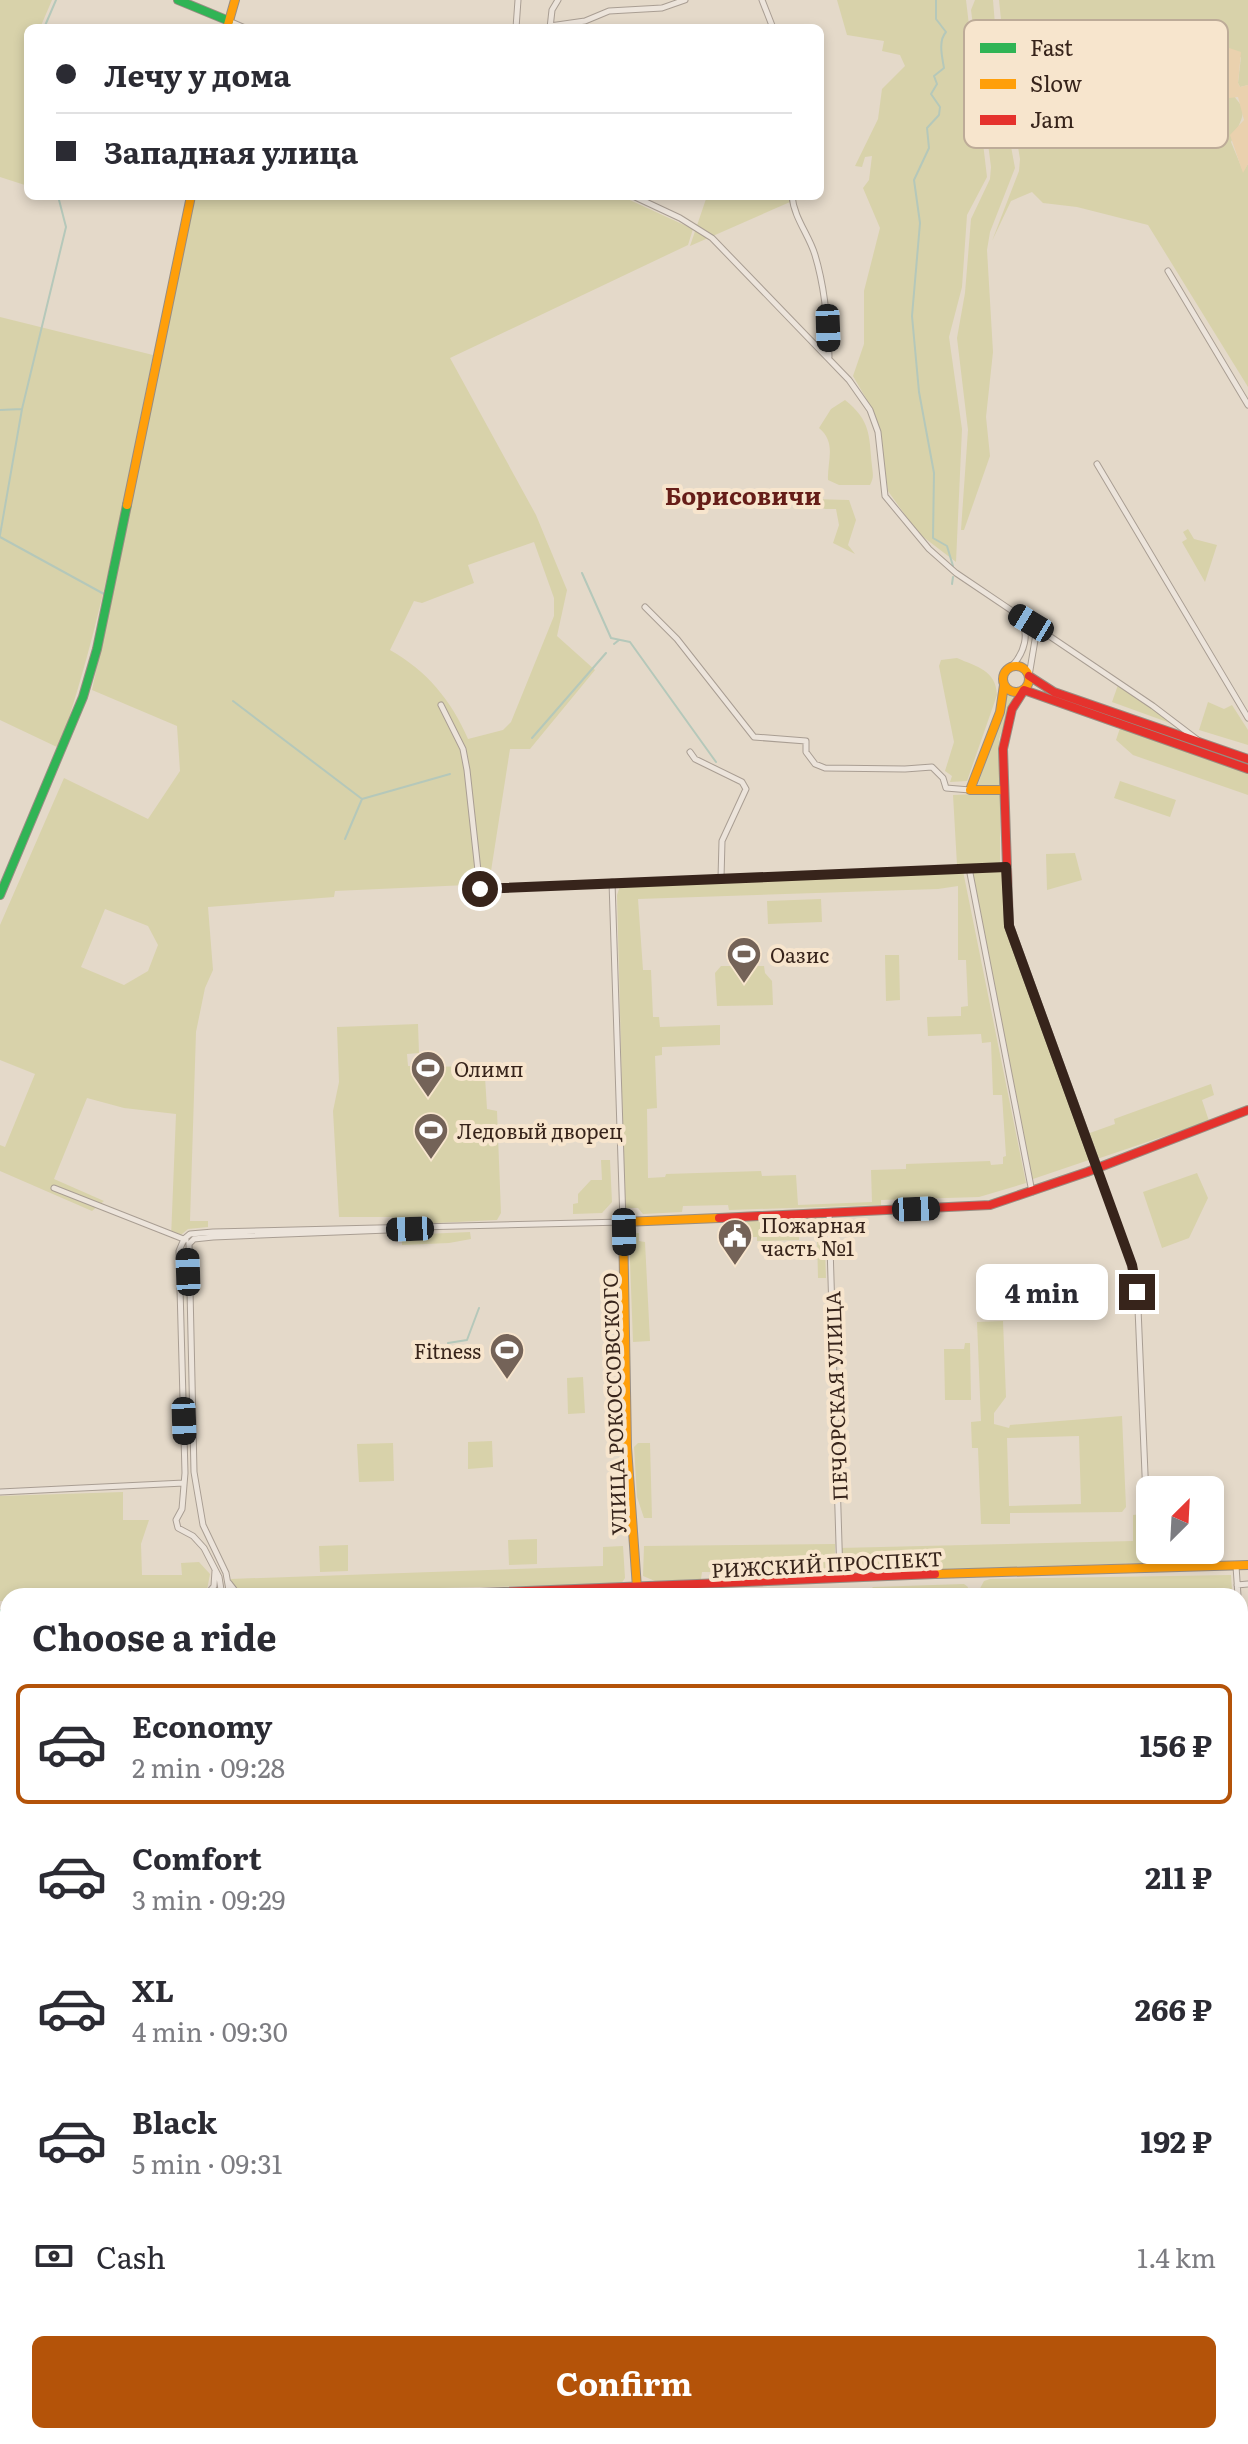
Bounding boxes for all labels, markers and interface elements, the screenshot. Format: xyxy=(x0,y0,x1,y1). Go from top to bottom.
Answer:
legend xyxy=(964,20,1228,148)
text: Fast xyxy=(1030,30,1073,63)
text: Лечу у дома xyxy=(104,52,291,96)
text: Slow xyxy=(1030,66,1082,99)
text: Jam xyxy=(1030,102,1074,135)
text: Западная улица xyxy=(104,129,358,173)
car xyxy=(815,304,841,352)
district label: Борисовичи xyxy=(665,477,821,512)
car xyxy=(1004,600,1058,646)
route start xyxy=(462,871,498,907)
sports icon: Оазис xyxy=(725,935,763,985)
place label: Оазис xyxy=(770,939,829,969)
sports icon: Олимп xyxy=(409,1049,447,1099)
place label: Олимп xyxy=(454,1053,524,1083)
sports icon: Ледовый дворец xyxy=(412,1111,450,1161)
place label: Ледовый дворец xyxy=(457,1115,623,1145)
car xyxy=(892,1196,940,1222)
car xyxy=(612,1208,636,1256)
place label: Пожарная часть №1 xyxy=(761,1209,866,1262)
car xyxy=(386,1216,434,1242)
public building icon: Пожарная часть №1 xyxy=(716,1217,754,1267)
car xyxy=(175,1248,201,1296)
callout: 4 min xyxy=(977,1264,1109,1320)
street label: УЛИЦА РОКОССОВСКОГО xyxy=(593,1272,633,1536)
text: 4 min xyxy=(1005,1272,1079,1311)
route end xyxy=(1119,1274,1155,1310)
street label: ПЕЧОРСКАЯ УЛИЦА xyxy=(816,1290,854,1501)
sports icon: Fitness xyxy=(488,1331,526,1381)
place label: Fitness xyxy=(414,1335,481,1365)
car xyxy=(171,1397,197,1445)
north arrow xyxy=(1136,1476,1224,1564)
map controls xyxy=(1136,1476,1224,1564)
street label: РИЖСКИЙ ПРОСПЕКТ xyxy=(711,1542,943,1584)
text: Choose a ride xyxy=(32,1609,277,1662)
text: Economy xyxy=(132,1703,272,1747)
icon: car xyxy=(36,1708,108,1780)
text: 156 ₽ xyxy=(1140,1722,1212,1766)
text: 2 min · 09:28 xyxy=(132,1747,285,1786)
text: Comfort xyxy=(132,1835,262,1879)
icon: car xyxy=(36,1840,108,1912)
text: 211 ₽ xyxy=(1145,1854,1212,1898)
text: 3 min · 09:29 xyxy=(132,1879,285,1918)
text: XL xyxy=(132,1967,174,2011)
icon: car xyxy=(36,1972,108,2044)
text: 266 ₽ xyxy=(1135,1986,1212,2030)
text: 4 min · 09:30 xyxy=(132,2011,288,2050)
text: Black xyxy=(132,2099,217,2143)
icon: car xyxy=(36,2104,108,2176)
text: 192 ₽ xyxy=(1141,2118,1212,2162)
text: 5 min · 09:31 xyxy=(132,2143,282,2182)
icon: cash xyxy=(32,2234,76,2278)
text: Cash xyxy=(96,2234,166,2278)
text: 1.4 km xyxy=(1137,2237,1216,2276)
button: Confirm xyxy=(32,2336,1216,2428)

